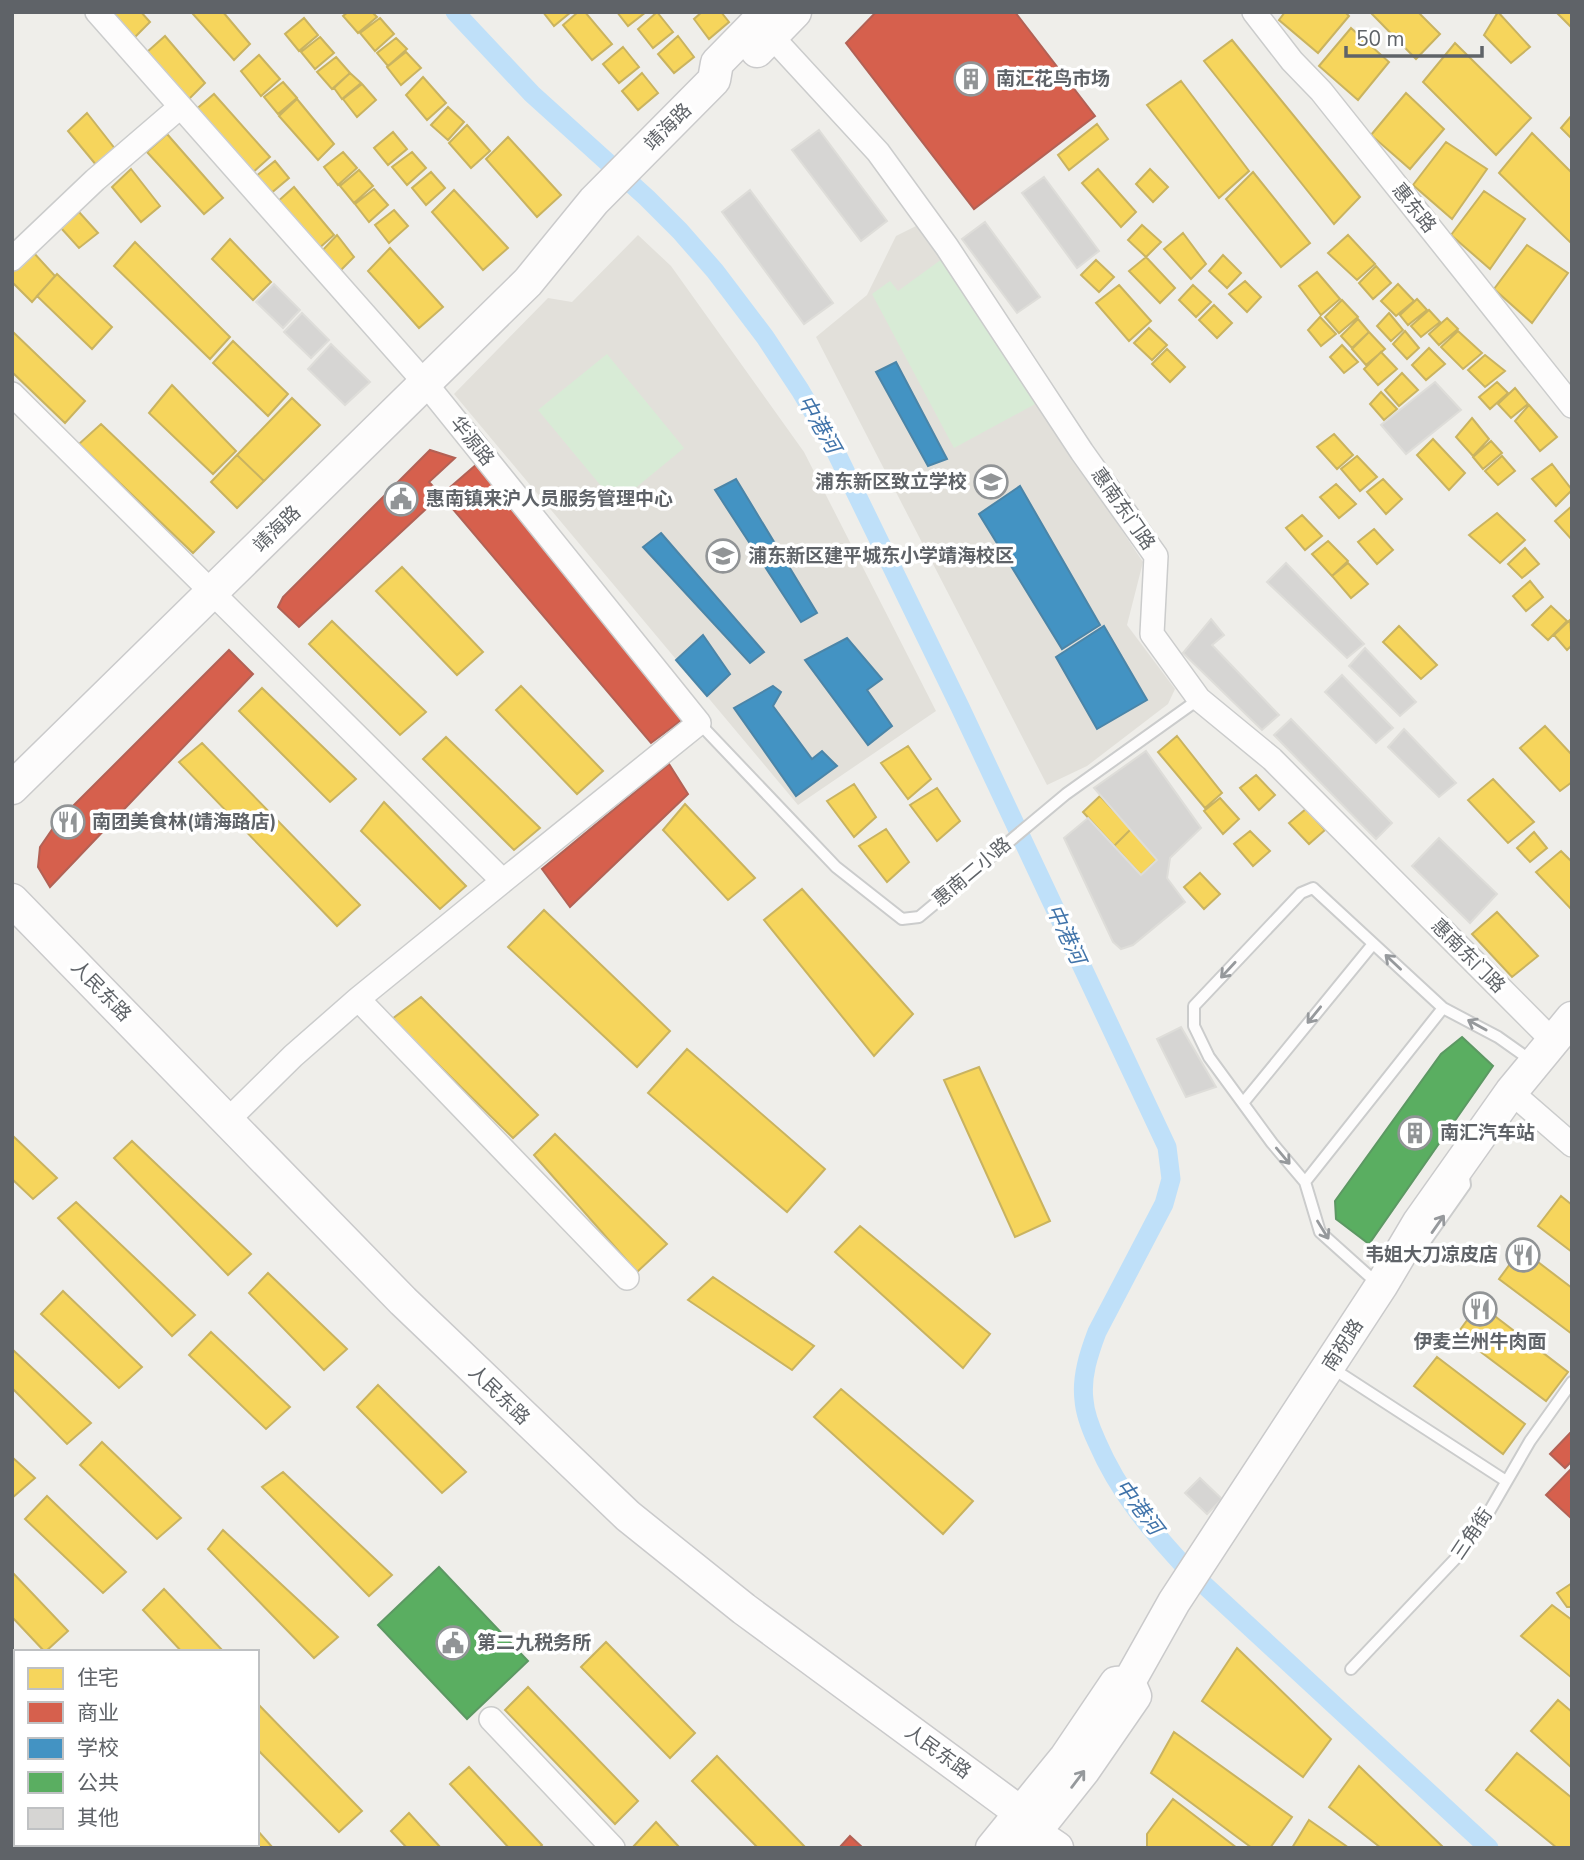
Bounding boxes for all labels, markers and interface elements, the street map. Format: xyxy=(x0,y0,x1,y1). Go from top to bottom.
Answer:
scale bar xyxy=(1346,14,1482,58)
text: 50 m xyxy=(1356,25,1405,53)
building icon: 南汇花鸟市场 xyxy=(952,60,990,98)
place label: 南汇花鸟市场 xyxy=(996,66,1110,92)
street label: 靖海路 xyxy=(639,98,697,156)
street label: 惠东路 xyxy=(1386,178,1442,238)
water label: 中港河 xyxy=(791,390,849,462)
street label: 华源路 xyxy=(444,411,500,471)
school or university icon: 浦东新区致立学校 xyxy=(972,463,1010,501)
street label: 惠南东门路 xyxy=(1085,463,1161,555)
place label: 浦东新区致立学校 xyxy=(815,469,967,495)
public building icon: 惠南镇来沪人员服务管理中心 xyxy=(382,480,420,518)
place label: 惠南镇来沪人员服务管理中心 xyxy=(426,486,673,512)
street label: 靖海路 xyxy=(247,500,307,558)
school or university icon: 浦东新区建平城东小学靖海校区 xyxy=(704,537,742,575)
place label: 浦东新区建平城东小学靖海校区 xyxy=(748,543,1014,569)
restaurant icon: 南团美食林(靖海路店) xyxy=(49,803,87,841)
place label: 南团美食林(靖海路店) xyxy=(92,809,277,835)
street label: 惠南二小路 xyxy=(927,832,1017,912)
water label: 中港河 xyxy=(1040,900,1094,972)
street label: 惠南东门路 xyxy=(1425,913,1511,999)
one-way arrow xyxy=(1385,953,1402,970)
street label: 人民东路 xyxy=(65,955,137,1027)
one-way arrow xyxy=(1220,961,1236,979)
one-way arrow xyxy=(1306,1006,1322,1024)
one-way arrow xyxy=(1468,1018,1488,1032)
building icon: 南汇汽车站 xyxy=(1396,1114,1434,1152)
place label: 南汇汽车站 xyxy=(1440,1120,1535,1146)
one-way arrow xyxy=(1275,1147,1291,1165)
one-way arrow xyxy=(1431,1215,1445,1235)
one-way arrow xyxy=(1315,1220,1330,1239)
restaurant icon: 韦姐大刀凉皮店 xyxy=(1504,1236,1542,1274)
place label: 韦姐大刀凉皮店 xyxy=(1365,1242,1498,1268)
restaurant icon: 伊麦兰州牛肉面 xyxy=(1461,1290,1499,1328)
street label: 南祝路 xyxy=(1317,1314,1369,1376)
place label: 伊麦兰州牛肉面 xyxy=(1413,1329,1547,1355)
street label: 人民东路 xyxy=(463,1359,535,1431)
water label: 中港河 xyxy=(1109,1473,1172,1544)
street label: 三角街 xyxy=(1445,1503,1499,1565)
public building icon: 第二九税务所 xyxy=(434,1624,472,1662)
place label: 第二九税务所 xyxy=(477,1630,591,1656)
legend xyxy=(14,1650,259,1846)
text: 住宅 xyxy=(77,1664,119,1692)
text: 商业 xyxy=(77,1699,119,1727)
street label: 人民东路 xyxy=(900,1719,976,1785)
text: 学校 xyxy=(77,1734,119,1762)
text: 公共 xyxy=(77,1769,119,1797)
one-way arrow xyxy=(1070,1770,1085,1789)
text: 其他 xyxy=(77,1804,119,1832)

